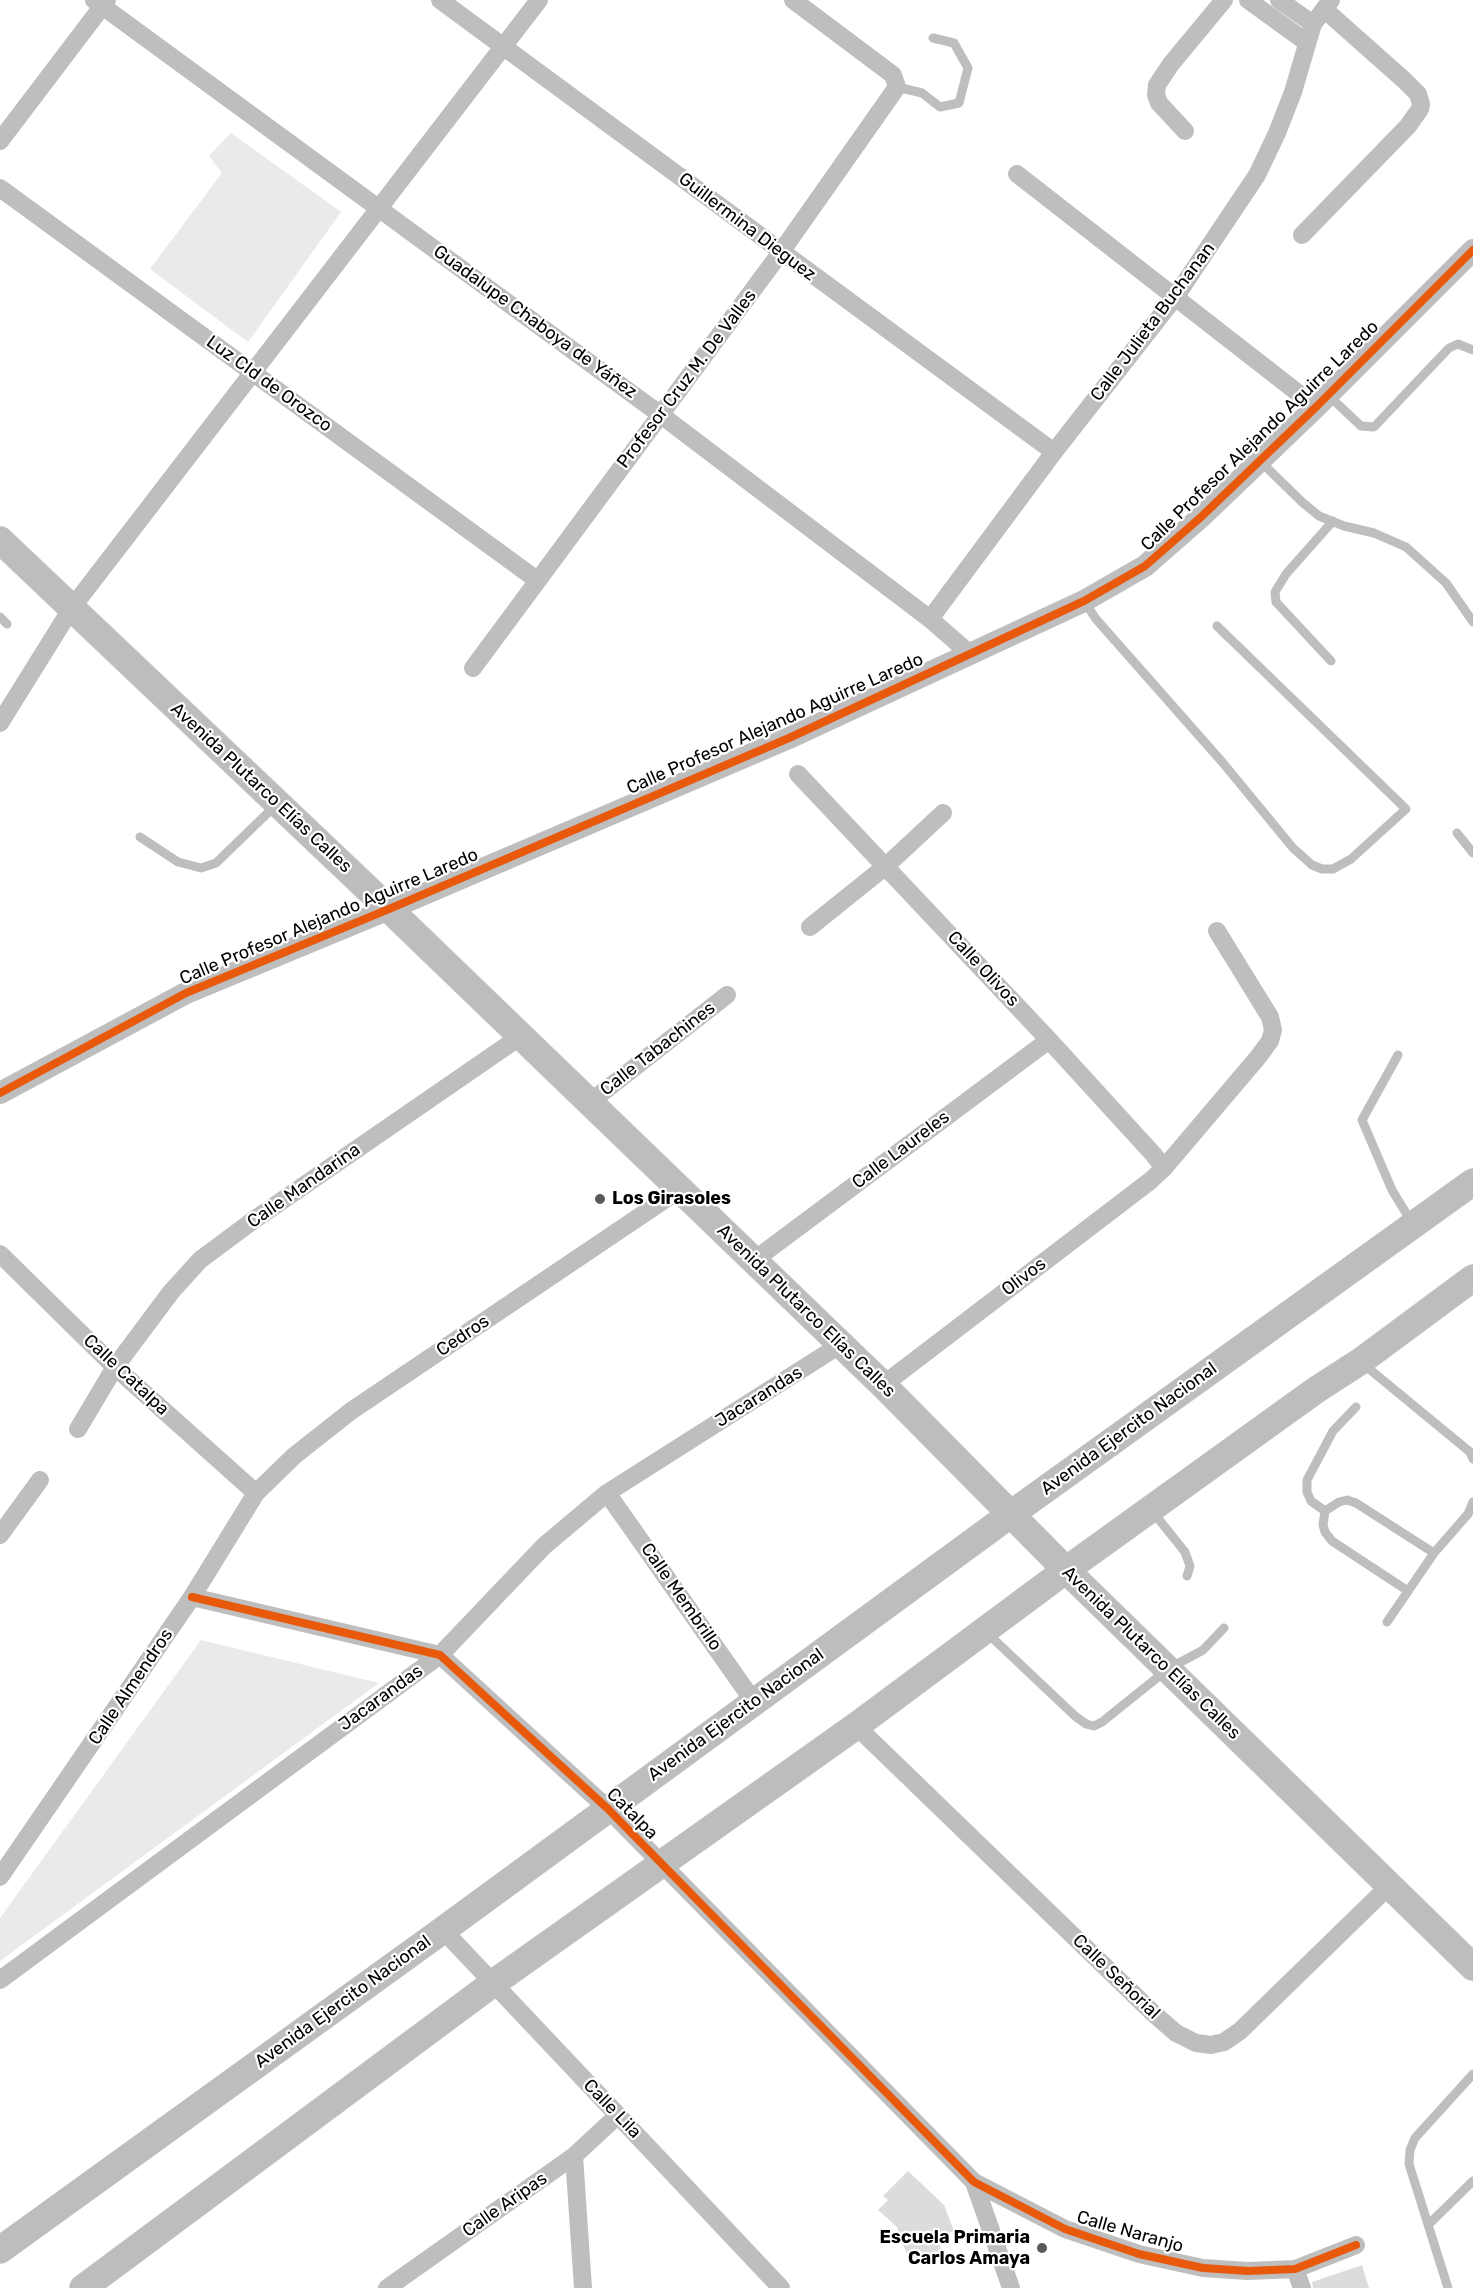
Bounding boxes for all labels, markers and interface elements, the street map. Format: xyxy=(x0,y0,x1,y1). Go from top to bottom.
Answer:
street label: Guillermina Dieguez xyxy=(674,168,820,286)
street label: Calle Julieta Buchanan xyxy=(1086,238,1220,406)
street label: Guadalupe Chaboya de Yáñez xyxy=(429,241,641,403)
street label: Profesor Cruz M. De Valles xyxy=(613,285,761,473)
street label: Calle Profesor Alejando Aguirre Laredo xyxy=(1137,316,1383,556)
street label: Luz CId de Orozco xyxy=(202,331,336,437)
street label: Calle Profesor Alejando Aguirre Laredo xyxy=(623,649,927,799)
street label: Avenida Plutarco Elías Calles xyxy=(166,698,356,878)
street label: Calle Profesor Alejando Aguirre Laredo xyxy=(176,844,482,990)
street label: Calle Olivos xyxy=(943,927,1023,1011)
street label: Calle Tabachines xyxy=(596,997,720,1101)
street label: Calle Laureles xyxy=(848,1106,954,1194)
street label: Calle Mandarina xyxy=(243,1139,365,1233)
place label: Los Girasoles xyxy=(612,1188,731,1210)
marker: Los Girasoles xyxy=(593,1192,607,1206)
street label: Avenida Plutarco Elías Calles xyxy=(712,1220,900,1402)
street label: Olivos xyxy=(998,1253,1050,1301)
street label: Cedros xyxy=(433,1311,493,1361)
street label: Calle Catalpa xyxy=(79,1330,173,1420)
street label: Avenida Ejercito Nacional xyxy=(1037,1358,1221,1500)
street label: Jacarandas xyxy=(712,1362,806,1432)
street label: Calle Membrillo xyxy=(636,1539,726,1655)
street label: Avenida Plutarco Elías Calles xyxy=(1057,1562,1245,1744)
street label: Calle Almendros xyxy=(84,1625,178,1749)
street label: Avenida Ejercito Nacional xyxy=(644,1644,828,1786)
street label: Jacarandas xyxy=(335,1660,427,1736)
street label: Catalpa xyxy=(602,1784,662,1844)
street label: Calle Señorial xyxy=(1068,1930,1164,2024)
street label: Avenida Ejercito Nacional xyxy=(251,1931,435,2073)
street label: Calle Lila xyxy=(579,2075,645,2143)
street label: Calle Aripas xyxy=(459,2168,551,2242)
street label: Calle Naranjo xyxy=(1074,2206,1186,2258)
place label: Escuela Primaria Carlos Amaya xyxy=(880,2227,1030,2270)
marker: Escuela Primaria Carlos Amaya xyxy=(1035,2241,1049,2255)

